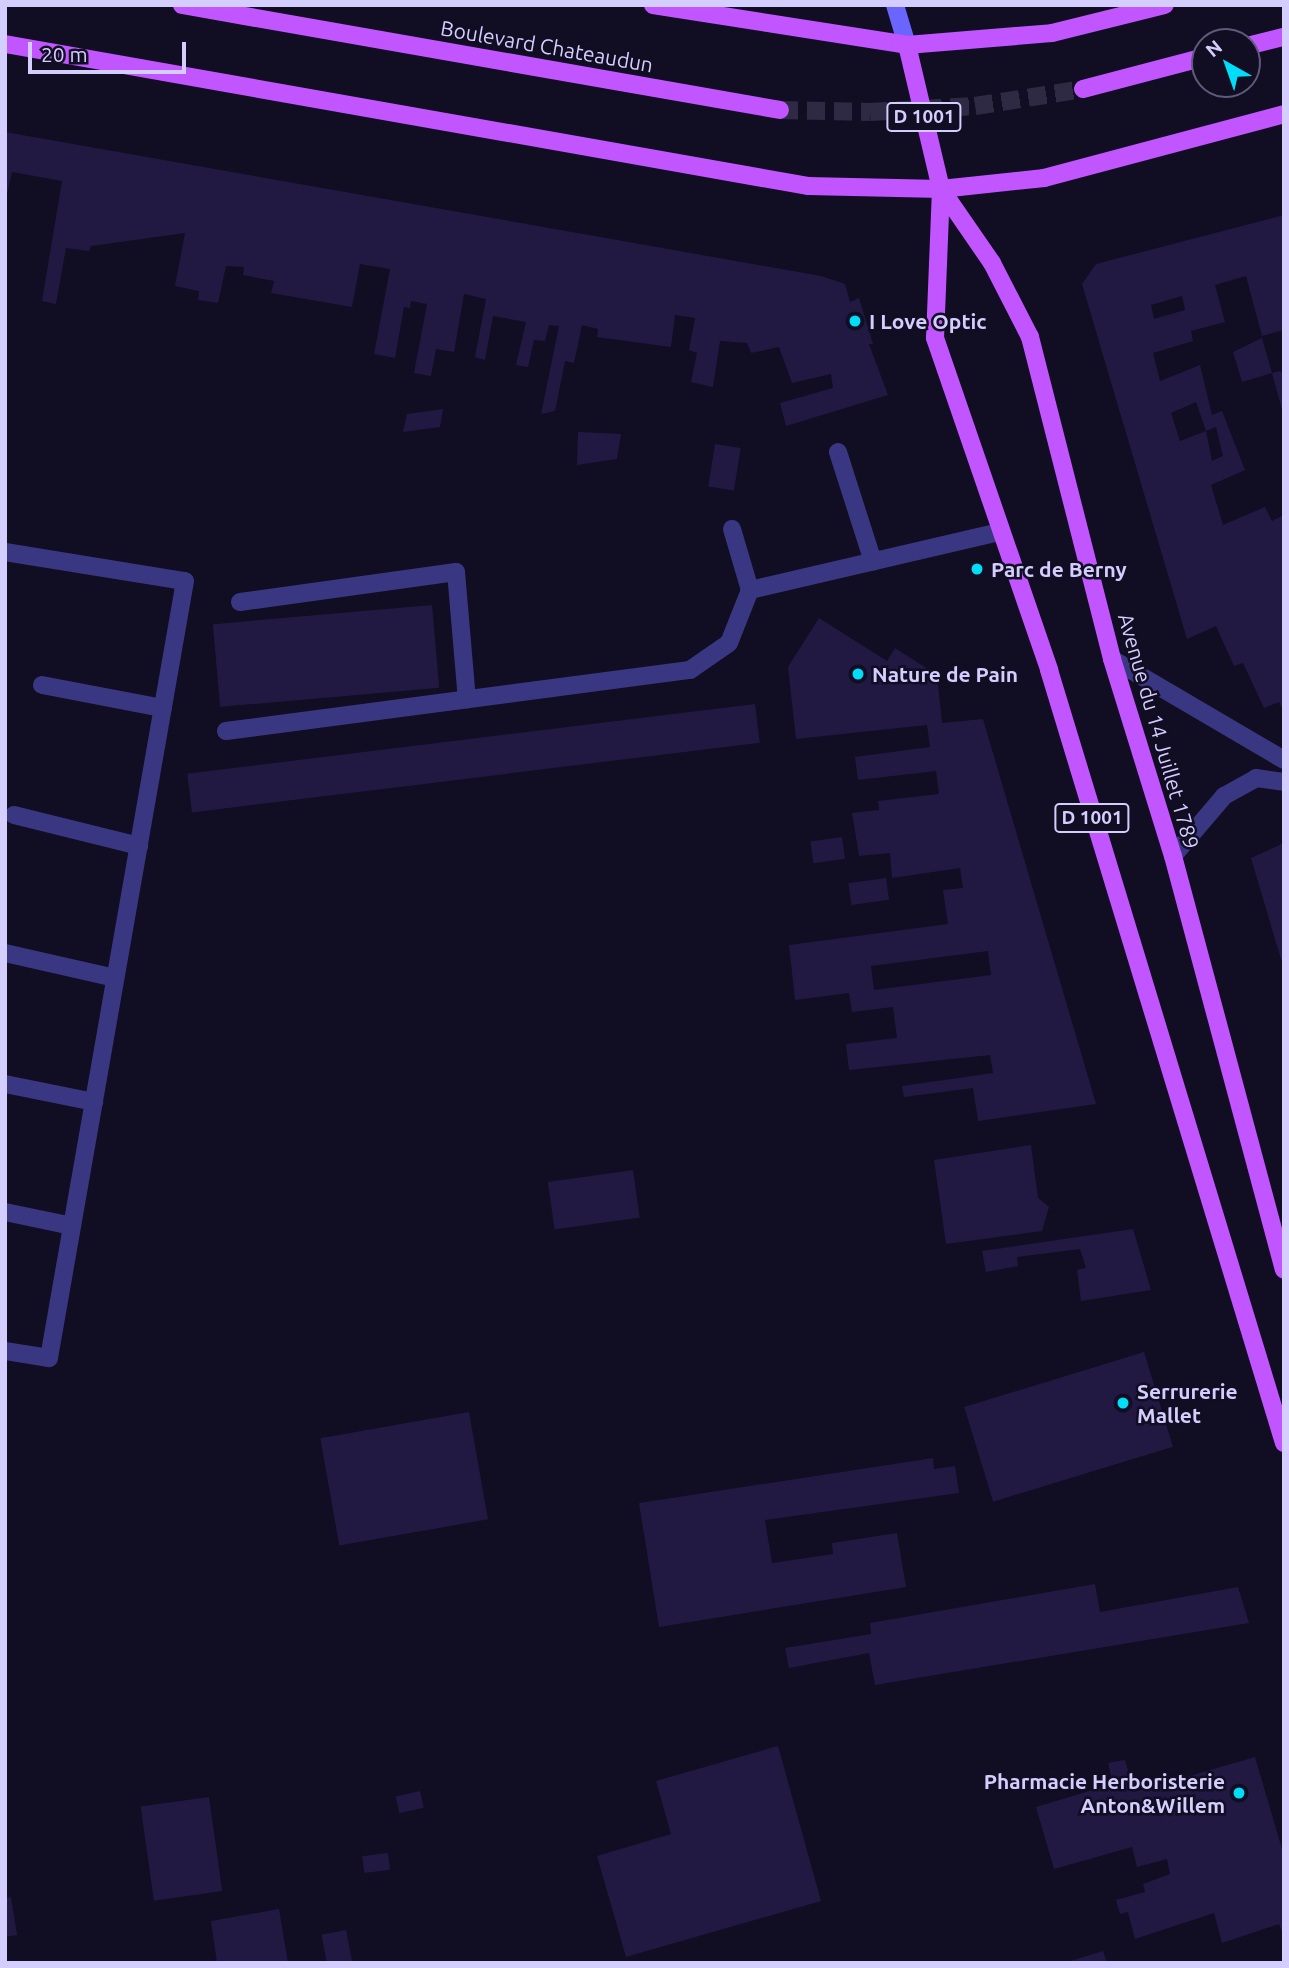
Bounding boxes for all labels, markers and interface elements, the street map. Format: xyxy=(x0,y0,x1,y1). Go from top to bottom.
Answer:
street label: Boulevard Chateaudun xyxy=(439,15,655,77)
scale bar xyxy=(32,28,189,72)
north arrow xyxy=(1191,28,1261,98)
text: N xyxy=(1201,35,1226,61)
text: 20 m xyxy=(41,42,88,66)
road number: D 1001 xyxy=(886,102,962,132)
place label: I Love Optic xyxy=(869,308,987,334)
marker: I Love Optic xyxy=(847,313,863,329)
place label: Parc de Berny xyxy=(991,556,1127,582)
marker: Parc de Berny xyxy=(969,561,985,577)
street label: Avenue du 14 Juillet 1789 xyxy=(1113,610,1205,852)
place label: Nature de Pain xyxy=(872,661,1018,687)
marker: Nature de Pain xyxy=(850,666,866,682)
road number: D 1001 xyxy=(1054,803,1130,834)
place label: Serrurerie Mallet xyxy=(1137,1378,1238,1428)
marker: Serrurerie Mallet xyxy=(1115,1395,1131,1411)
place label: Pharmacie Herboristerie Anton&Willem xyxy=(984,1768,1225,1818)
marker: Pharmacie Herboristerie Anton&Willem xyxy=(1231,1785,1247,1801)

